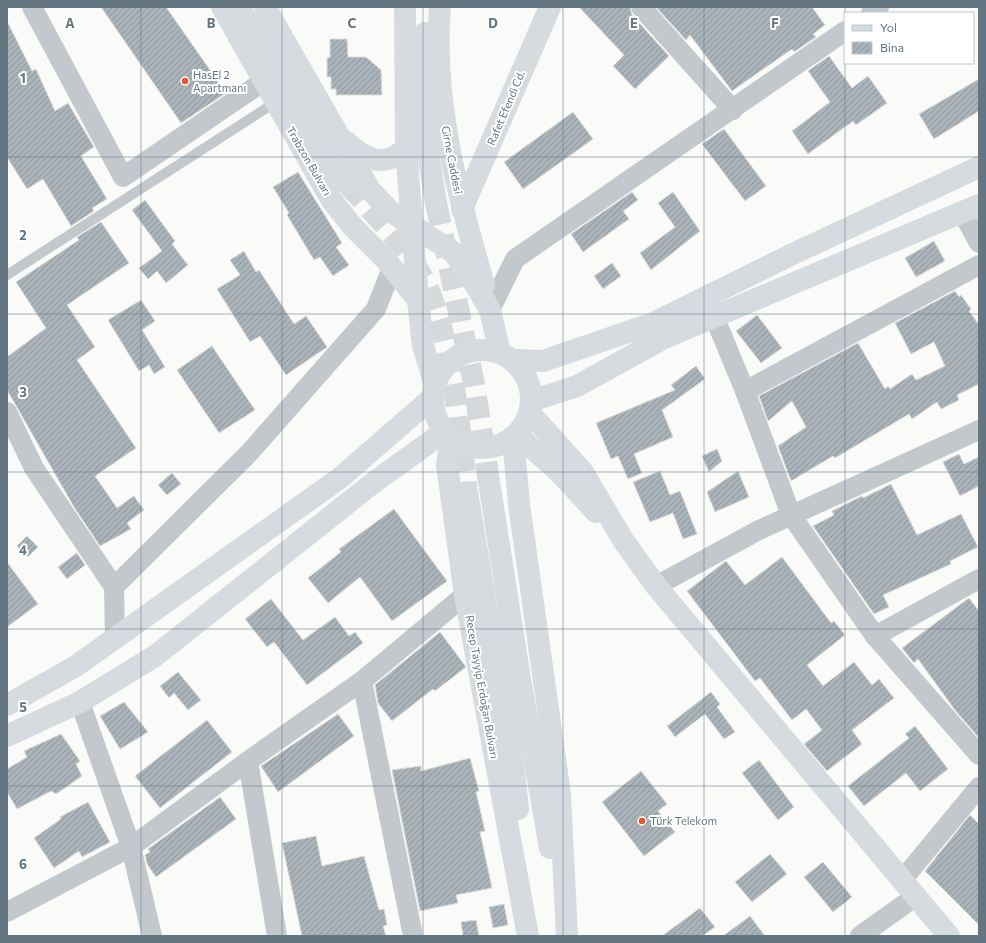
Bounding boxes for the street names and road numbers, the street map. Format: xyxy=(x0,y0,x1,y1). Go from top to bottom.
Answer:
street label: Rafet Efendi Cd. xyxy=(484,68,527,147)
street label: Trabzon Bulvarı xyxy=(284,124,334,198)
street label: Girne Caddesi xyxy=(440,125,465,195)
street label: Recep Tayyip Erdoğan Bulvarı xyxy=(463,614,502,760)

